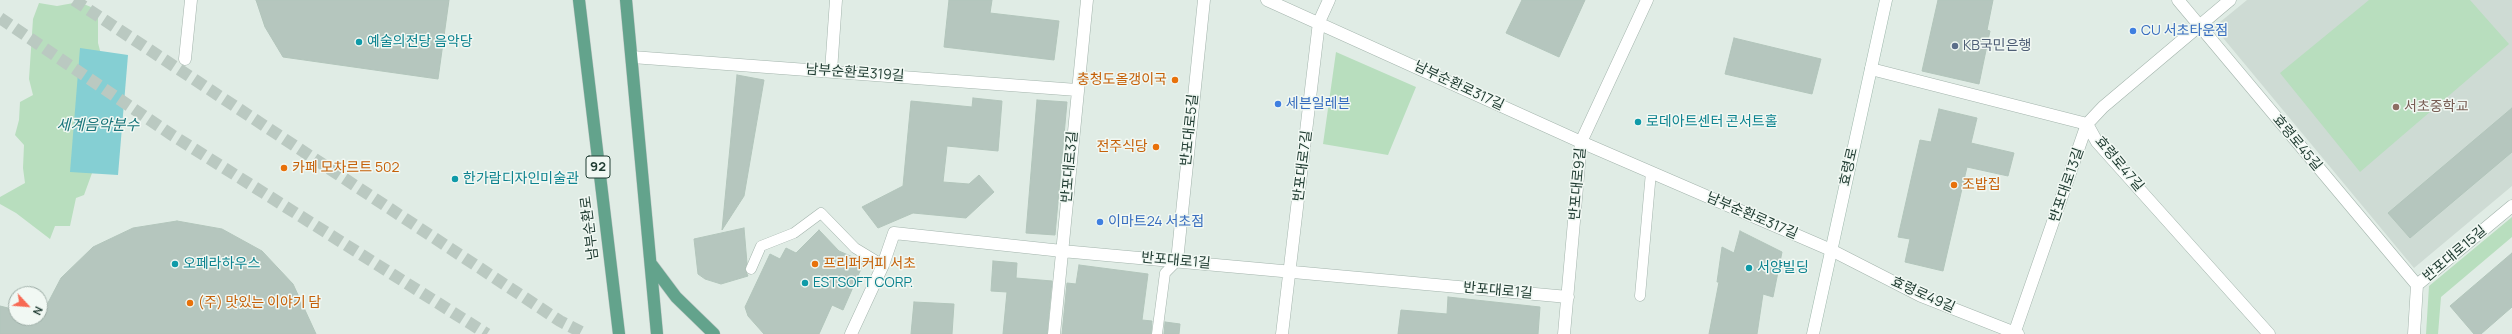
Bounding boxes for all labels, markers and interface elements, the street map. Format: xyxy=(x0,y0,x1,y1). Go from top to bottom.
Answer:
place label: CU 서초타운점 xyxy=(2141,23,2228,39)
marker: CU 서초타운점 xyxy=(2128,26,2138,36)
place label: 예술의전당 음악당 xyxy=(367,34,473,50)
marker: 예술의전당 음악당 xyxy=(354,37,364,47)
place label: KB국민은행 xyxy=(1963,38,2031,54)
marker: KB국민은행 xyxy=(1950,41,1960,51)
street label: 남부순환로317길 xyxy=(1411,58,1507,114)
street label: 남부순환로319길 xyxy=(805,61,905,85)
place label: 충청도올갱이국 xyxy=(1077,72,1167,88)
marker: 충청도올갱이국 xyxy=(1170,75,1180,85)
street label: 반포대로5길 xyxy=(1178,93,1202,167)
place label: 세븐일레븐 xyxy=(1286,96,1350,112)
marker: 세븐일레븐 xyxy=(1273,99,1283,109)
place label: 서초중학교 xyxy=(2404,99,2468,115)
marker: 서초중학교 xyxy=(2391,102,2401,112)
street label: 효령로45길 xyxy=(2269,112,2325,174)
place label: 로데아트센터 콘서트홀 xyxy=(1646,114,1778,130)
water label: 세계음악분수 xyxy=(57,117,139,135)
marker: 로데아트센터 콘서트홀 xyxy=(1633,117,1643,127)
street label: 반포대로3길 xyxy=(1058,130,1082,204)
street label: 반포대로7길 xyxy=(1290,130,1316,202)
street label: 효령로47길 xyxy=(2091,133,2147,195)
place label: 전주식당 xyxy=(1096,139,1148,155)
marker: 전주식당 xyxy=(1151,142,1161,152)
street label: 효령로 xyxy=(1836,146,1862,188)
street label: 반포대로13길 xyxy=(2046,146,2088,224)
street label: 반포대로9길 xyxy=(1566,147,1590,221)
road number: 92 xyxy=(586,156,610,178)
place label: 카페 모차르트 502 xyxy=(292,160,399,176)
marker: 카페 모차르트 502 xyxy=(279,163,289,173)
place label: 한가람디자인미술관 xyxy=(463,171,579,187)
marker: 한가람디자인미술관 xyxy=(450,174,460,184)
place label: 조밥집 xyxy=(1962,177,2001,193)
marker: 조밥집 xyxy=(1949,180,1959,190)
street label: 남부순환로317길 xyxy=(1704,189,1800,243)
street label: 남부순환로 xyxy=(578,195,602,261)
place label: 이마트24 서초점 xyxy=(1108,214,1204,230)
marker: 이마트24 서초점 xyxy=(1095,217,1105,227)
street label: 반포대로15길 xyxy=(2420,223,2490,285)
street label: 반포대로1길 xyxy=(1140,250,1212,272)
place label: 오페라하우스 xyxy=(183,256,260,272)
place label: 프리퍼커피 서초 xyxy=(823,256,916,272)
marker: 오페라하우스 xyxy=(170,259,180,269)
marker: 프리퍼커피 서초 xyxy=(810,259,820,269)
place label: 서양빌딩 xyxy=(1757,260,1809,276)
marker: 서양빌딩 xyxy=(1744,263,1754,273)
street label: 효령로49길 xyxy=(1888,273,1958,317)
place label: ESTSOFT CORP. xyxy=(813,275,913,291)
marker: ESTSOFT CORP. xyxy=(800,278,810,288)
street label: 반포대로1길 xyxy=(1462,280,1534,302)
north arrow xyxy=(8,286,48,326)
place label: (주) 맛있는 이야기 담 xyxy=(198,295,321,311)
marker: (주) 맛있는 이야기 담 xyxy=(185,298,195,308)
text: N xyxy=(30,304,47,318)

